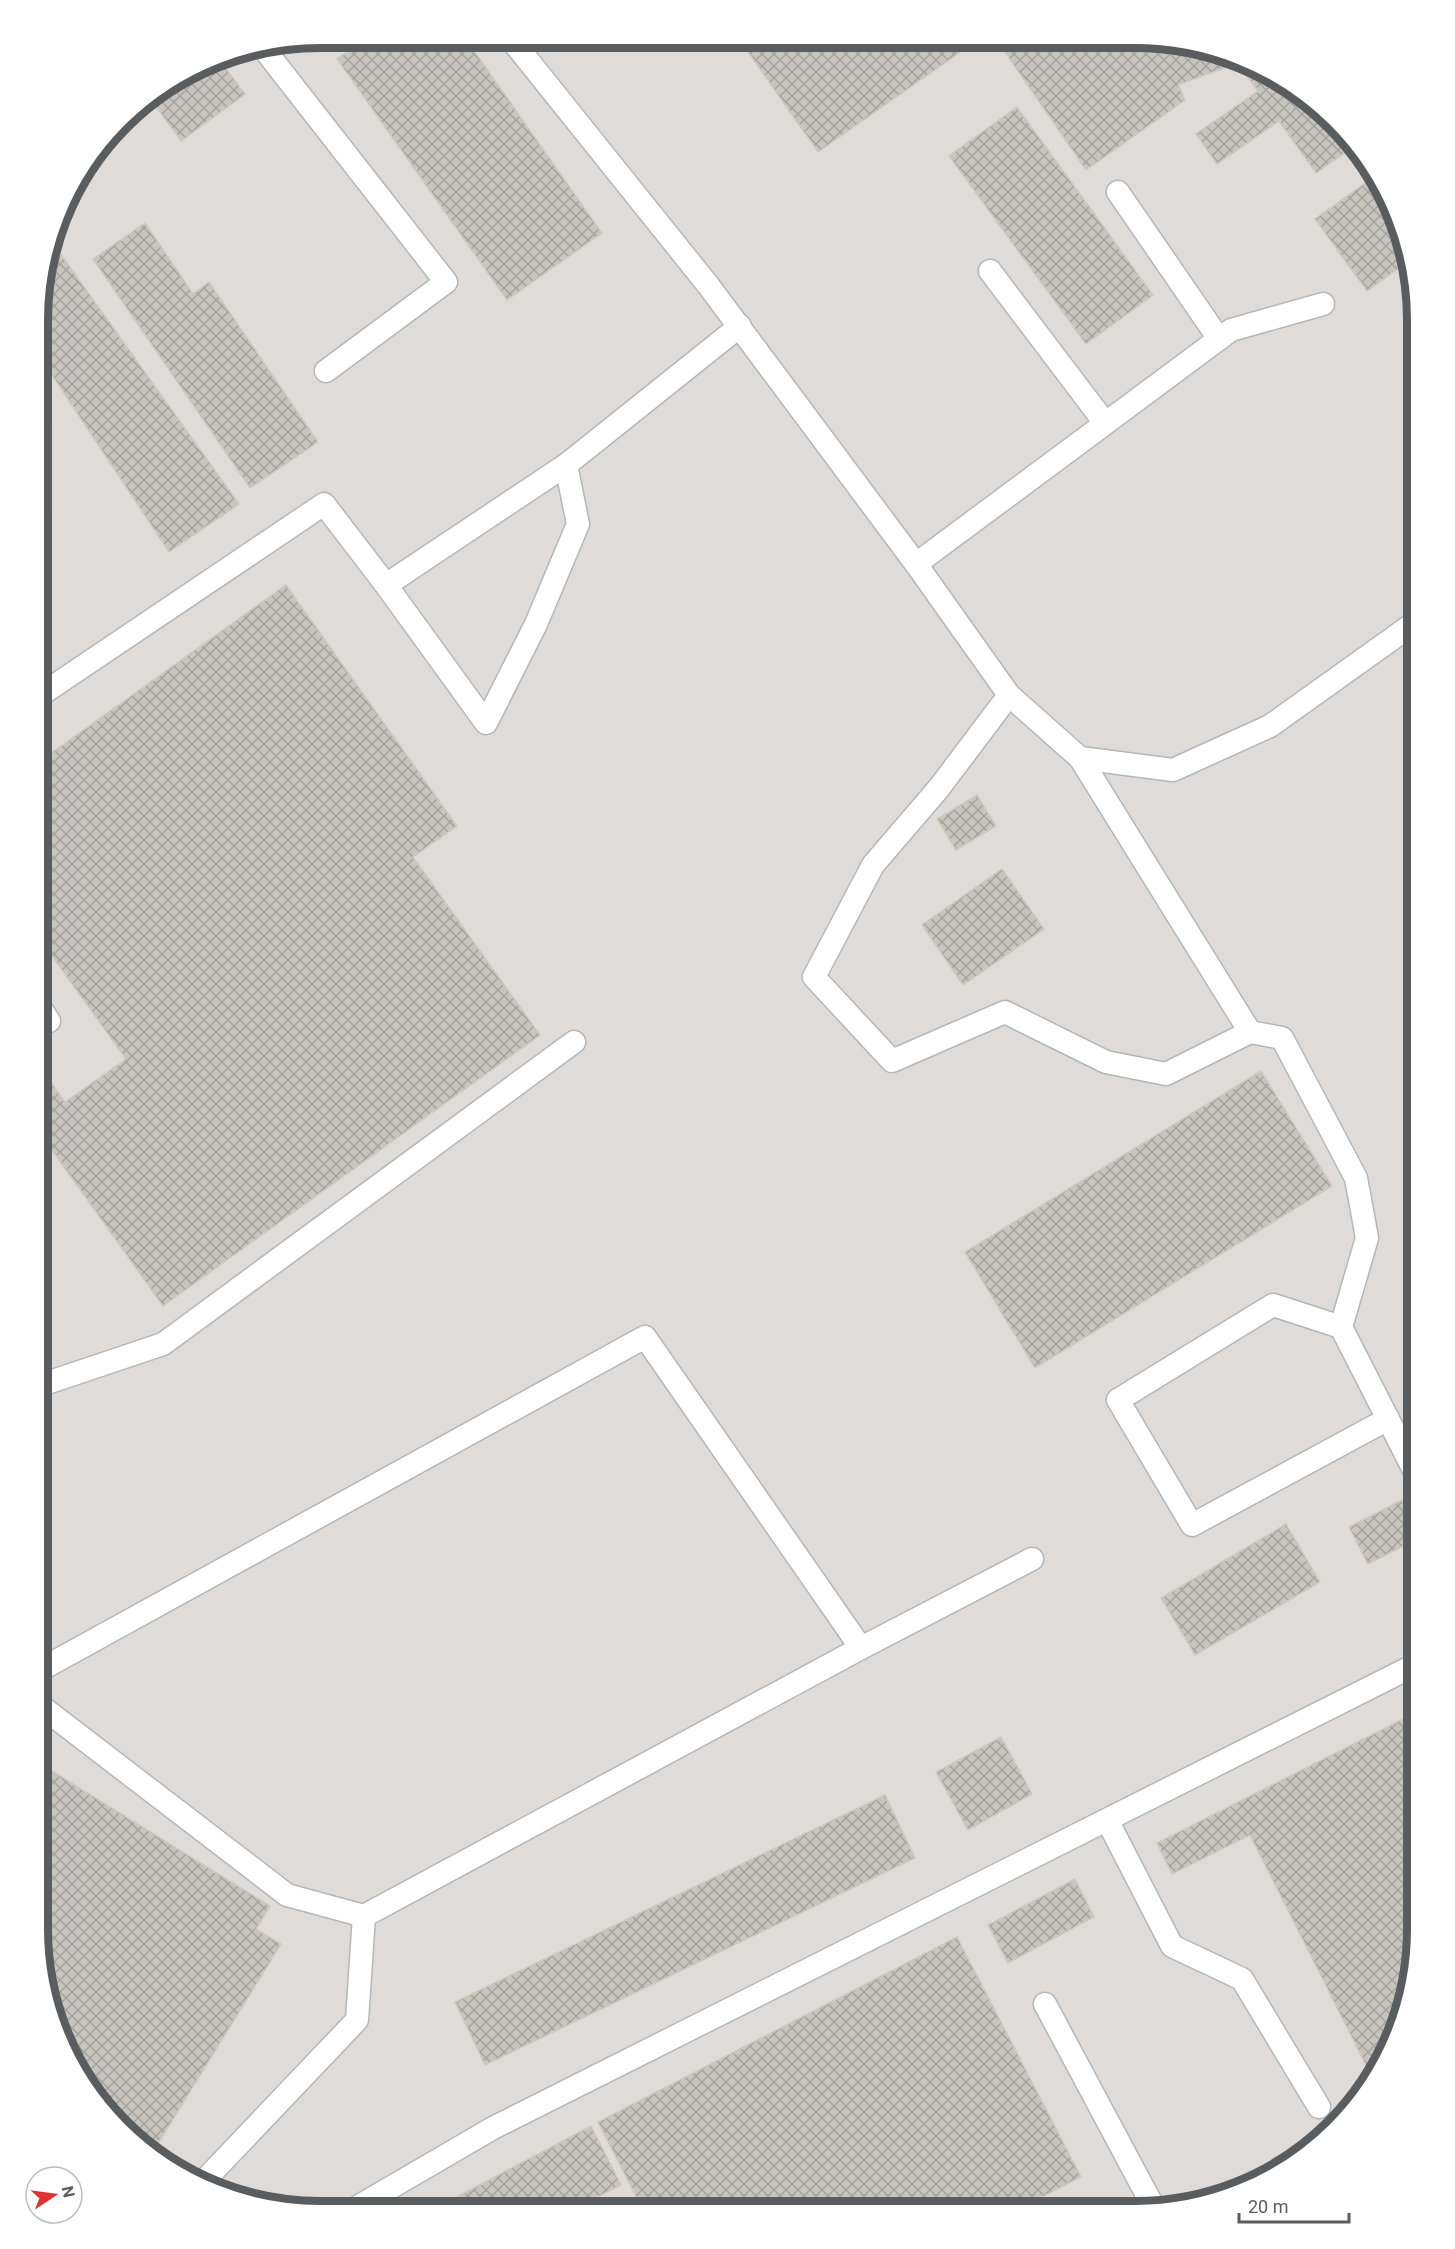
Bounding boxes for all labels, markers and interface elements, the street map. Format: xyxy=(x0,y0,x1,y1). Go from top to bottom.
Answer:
north arrow xyxy=(24,2165,84,2225)
text: N xyxy=(58,2184,79,2199)
scale bar xyxy=(1239,2186,1348,2224)
text: 20 m xyxy=(1248,2196,1288,2217)

